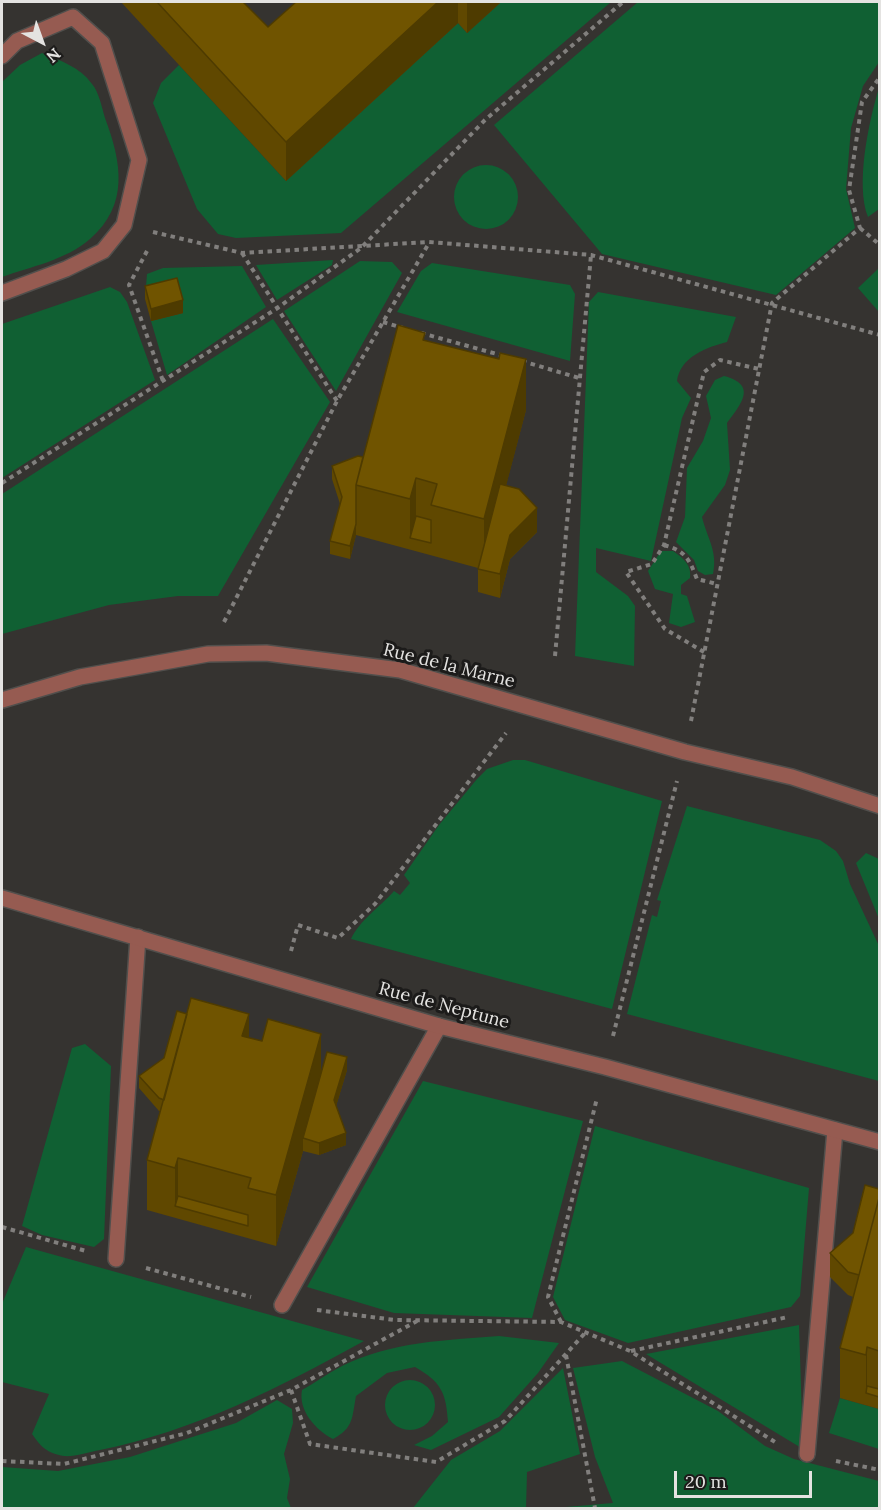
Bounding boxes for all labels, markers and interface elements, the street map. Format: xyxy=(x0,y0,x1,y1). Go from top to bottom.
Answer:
north arrow xyxy=(12,12,72,72)
text: N xyxy=(43,44,65,67)
street label: Rue de la Marne xyxy=(381,639,517,693)
street label: Rue de Neptune xyxy=(376,978,512,1034)
scale bar xyxy=(677,1459,815,1497)
text: 20 m xyxy=(685,1470,727,1493)

